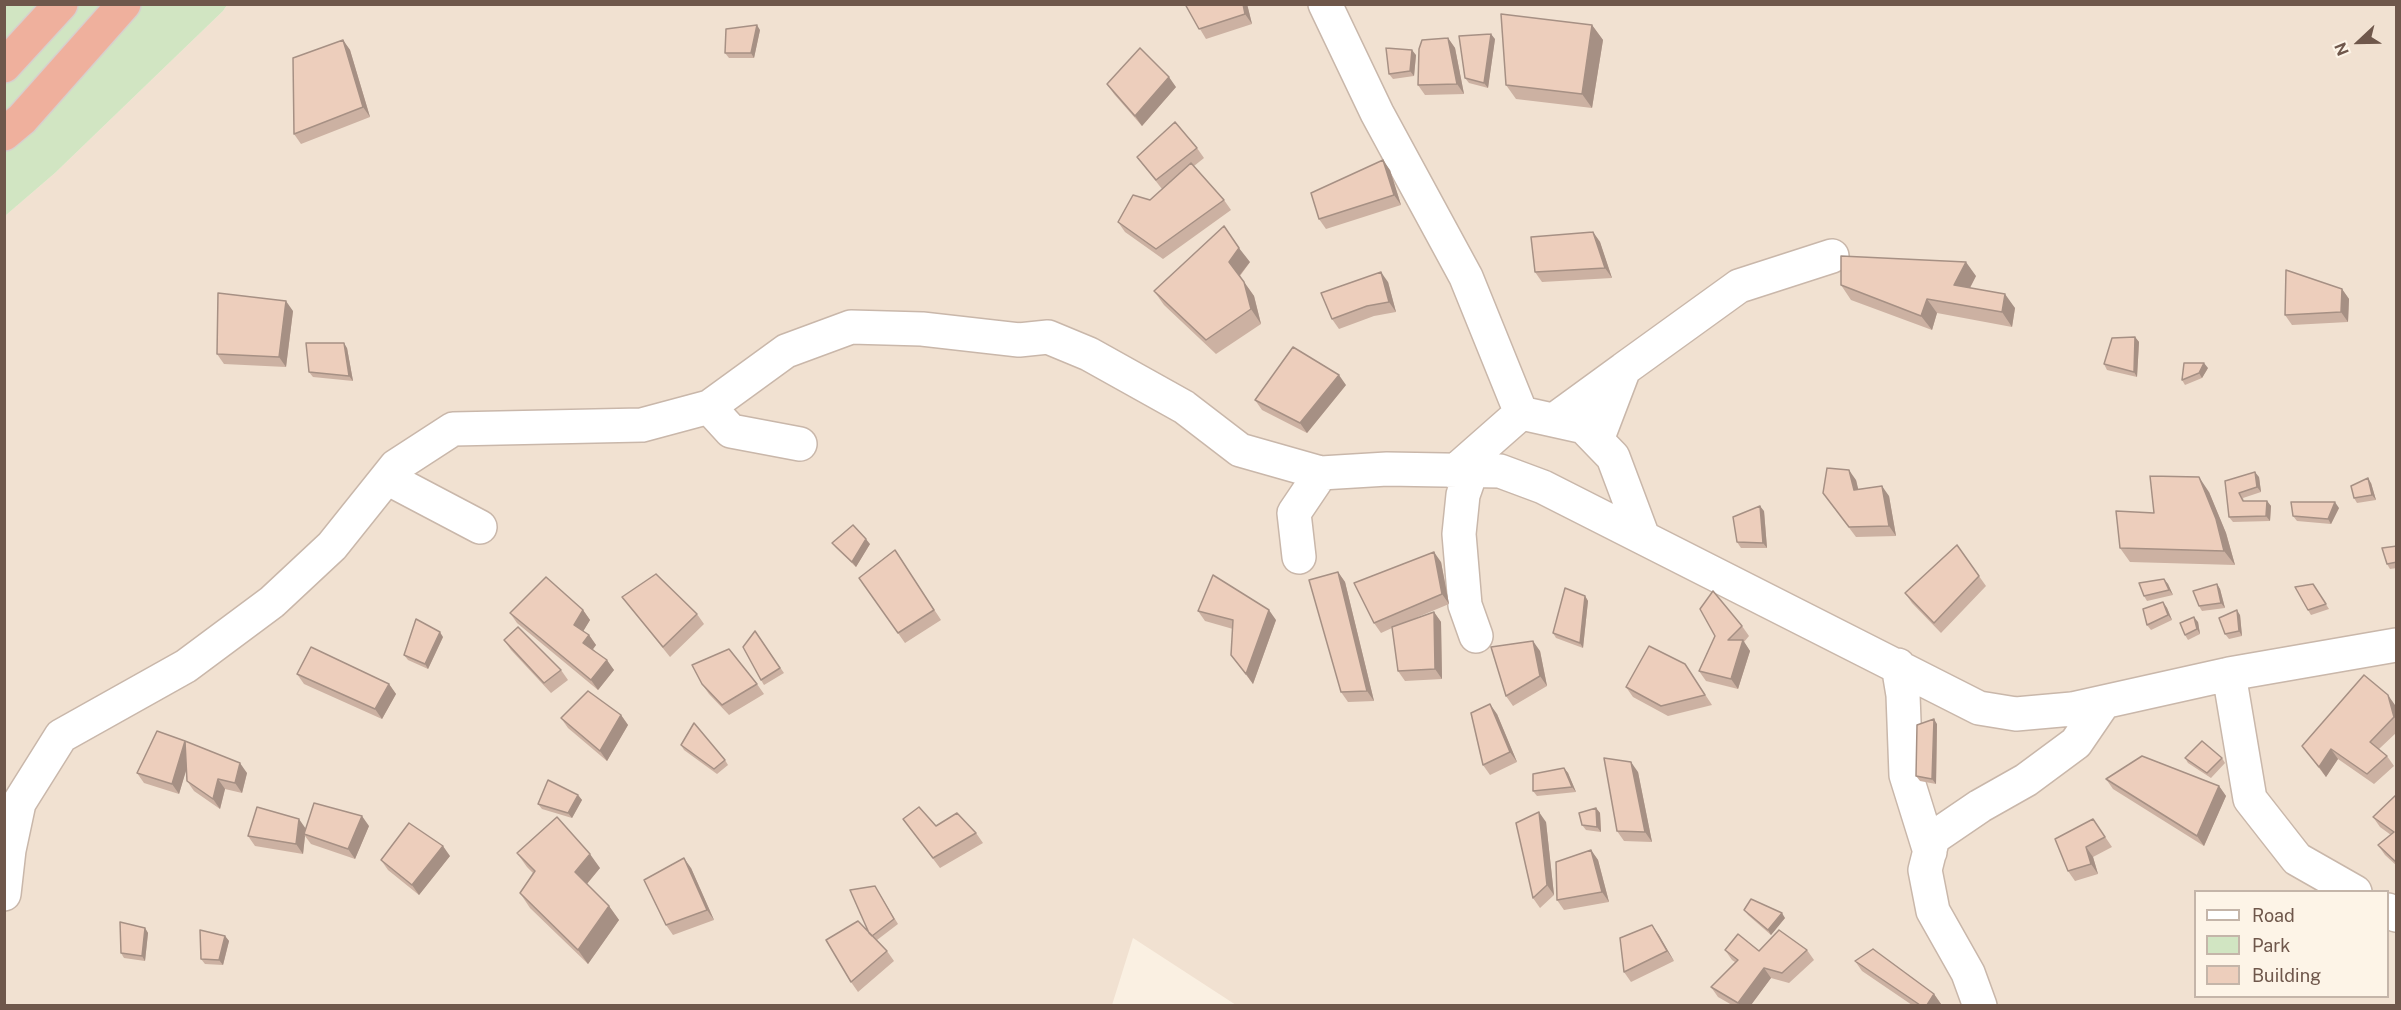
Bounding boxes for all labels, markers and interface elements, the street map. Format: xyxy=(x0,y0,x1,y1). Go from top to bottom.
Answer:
north arrow xyxy=(2329,12,2389,72)
text: N xyxy=(2331,40,2353,58)
legend xyxy=(2194,890,2389,998)
text: Road xyxy=(2252,905,2295,926)
text: Park xyxy=(2252,935,2290,956)
text: Building xyxy=(2252,965,2321,986)

